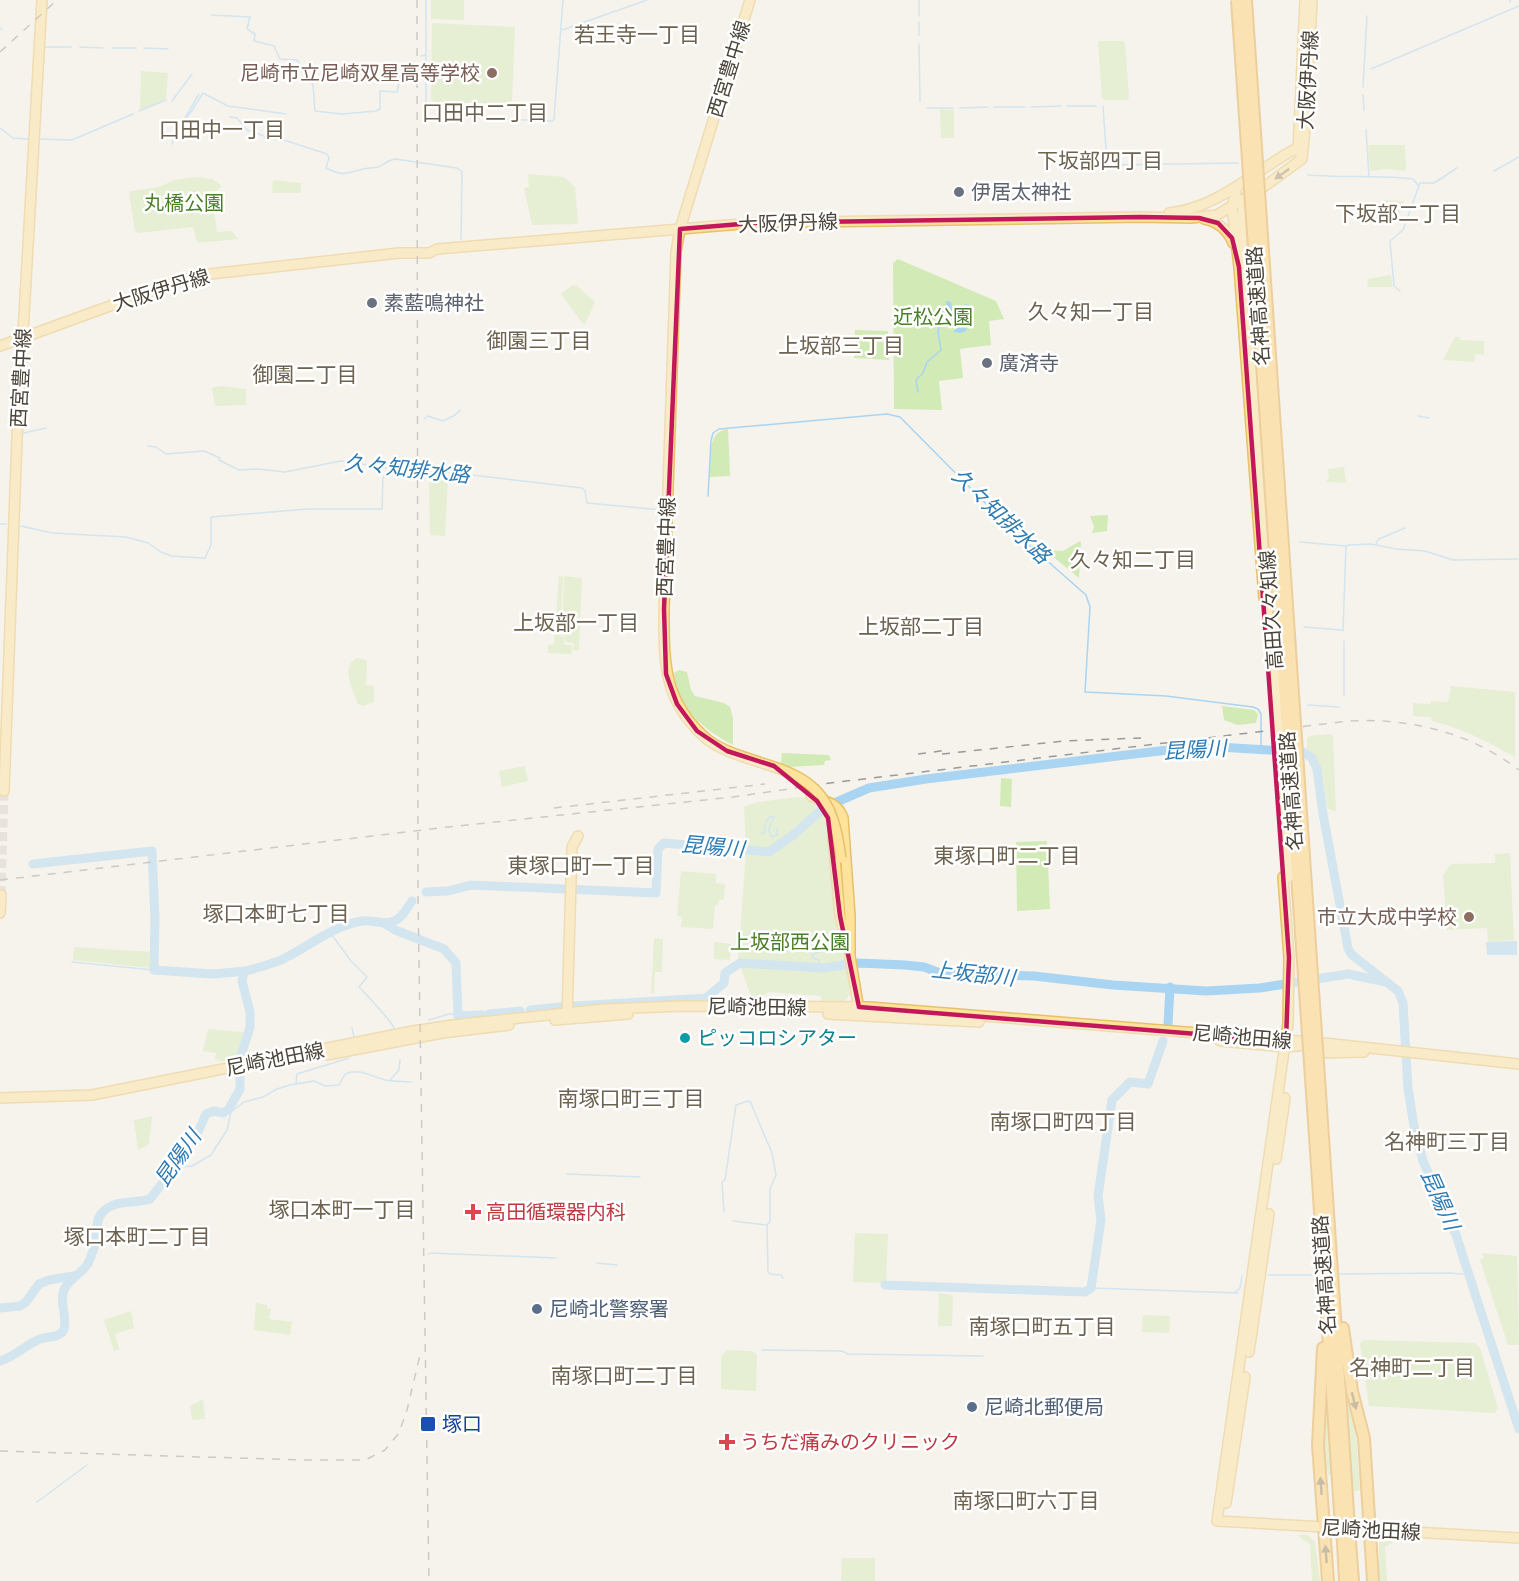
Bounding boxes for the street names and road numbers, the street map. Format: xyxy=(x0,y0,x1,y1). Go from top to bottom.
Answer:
street label: 西宮豊中線 xyxy=(702,17,758,121)
street label: 大阪伊丹線 xyxy=(1292,29,1326,131)
street label: 大阪伊丹線 xyxy=(738,208,838,240)
street label: 名神高速道路 xyxy=(1241,245,1277,367)
street label: 大阪伊丹線 xyxy=(109,263,213,319)
street label: 西宮豊中線 xyxy=(5,327,39,429)
street label: 西宮豊中線 xyxy=(651,497,683,597)
street label: 高田久々知線 xyxy=(1254,549,1290,671)
street label: 名神高速道路 xyxy=(1274,730,1310,852)
street label: 尼崎池田線 xyxy=(707,993,807,1023)
street label: 尼崎池田線 xyxy=(1191,1020,1293,1056)
street label: 尼崎池田線 xyxy=(223,1037,327,1083)
street label: 名神高速道路 xyxy=(1307,1214,1343,1336)
street label: 尼崎池田線 xyxy=(1320,1514,1422,1548)

